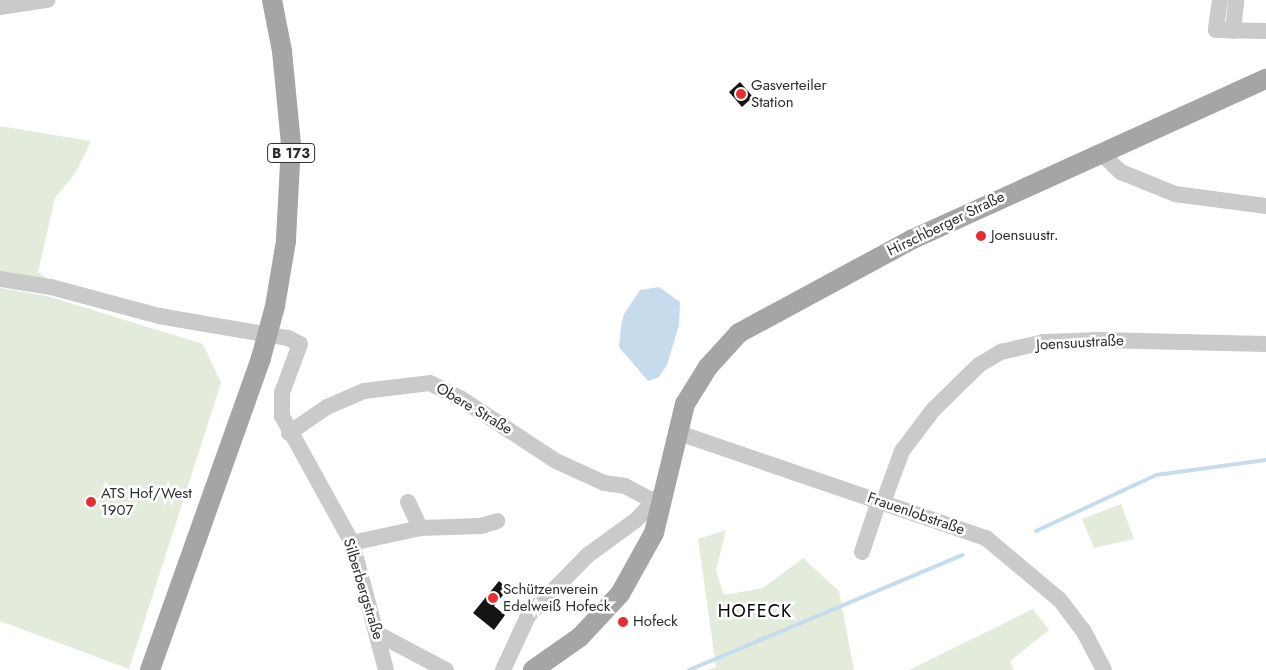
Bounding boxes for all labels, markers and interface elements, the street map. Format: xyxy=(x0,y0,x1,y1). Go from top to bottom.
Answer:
place label: Gasverteiler Station xyxy=(751,76,827,111)
marker: Gasverteiler Station xyxy=(735,88,747,100)
road number: B 173 xyxy=(266,142,316,164)
street label: Hirschberger Straße xyxy=(884,188,1008,260)
place label: Joensuustr. xyxy=(991,227,1059,245)
marker: Joensuustr. xyxy=(975,230,987,242)
street label: Joensuustraße xyxy=(1036,332,1124,354)
street label: Obere Straße xyxy=(433,379,515,439)
place label: ATS Hof/West 1907 xyxy=(101,484,192,519)
street label: Frauenlobstraße xyxy=(865,489,967,539)
marker: ATS Hof/West 1907 xyxy=(85,496,97,508)
street label: Silberbergstraße xyxy=(339,536,387,642)
place label: Schützenverein Edelweiß Hofeck xyxy=(503,580,610,615)
marker: Schützenverein Edelweiß Hofeck xyxy=(487,592,499,604)
district label: HOFECK xyxy=(717,600,793,622)
place label: Hofeck xyxy=(633,613,678,631)
marker: Hofeck xyxy=(617,616,629,628)

